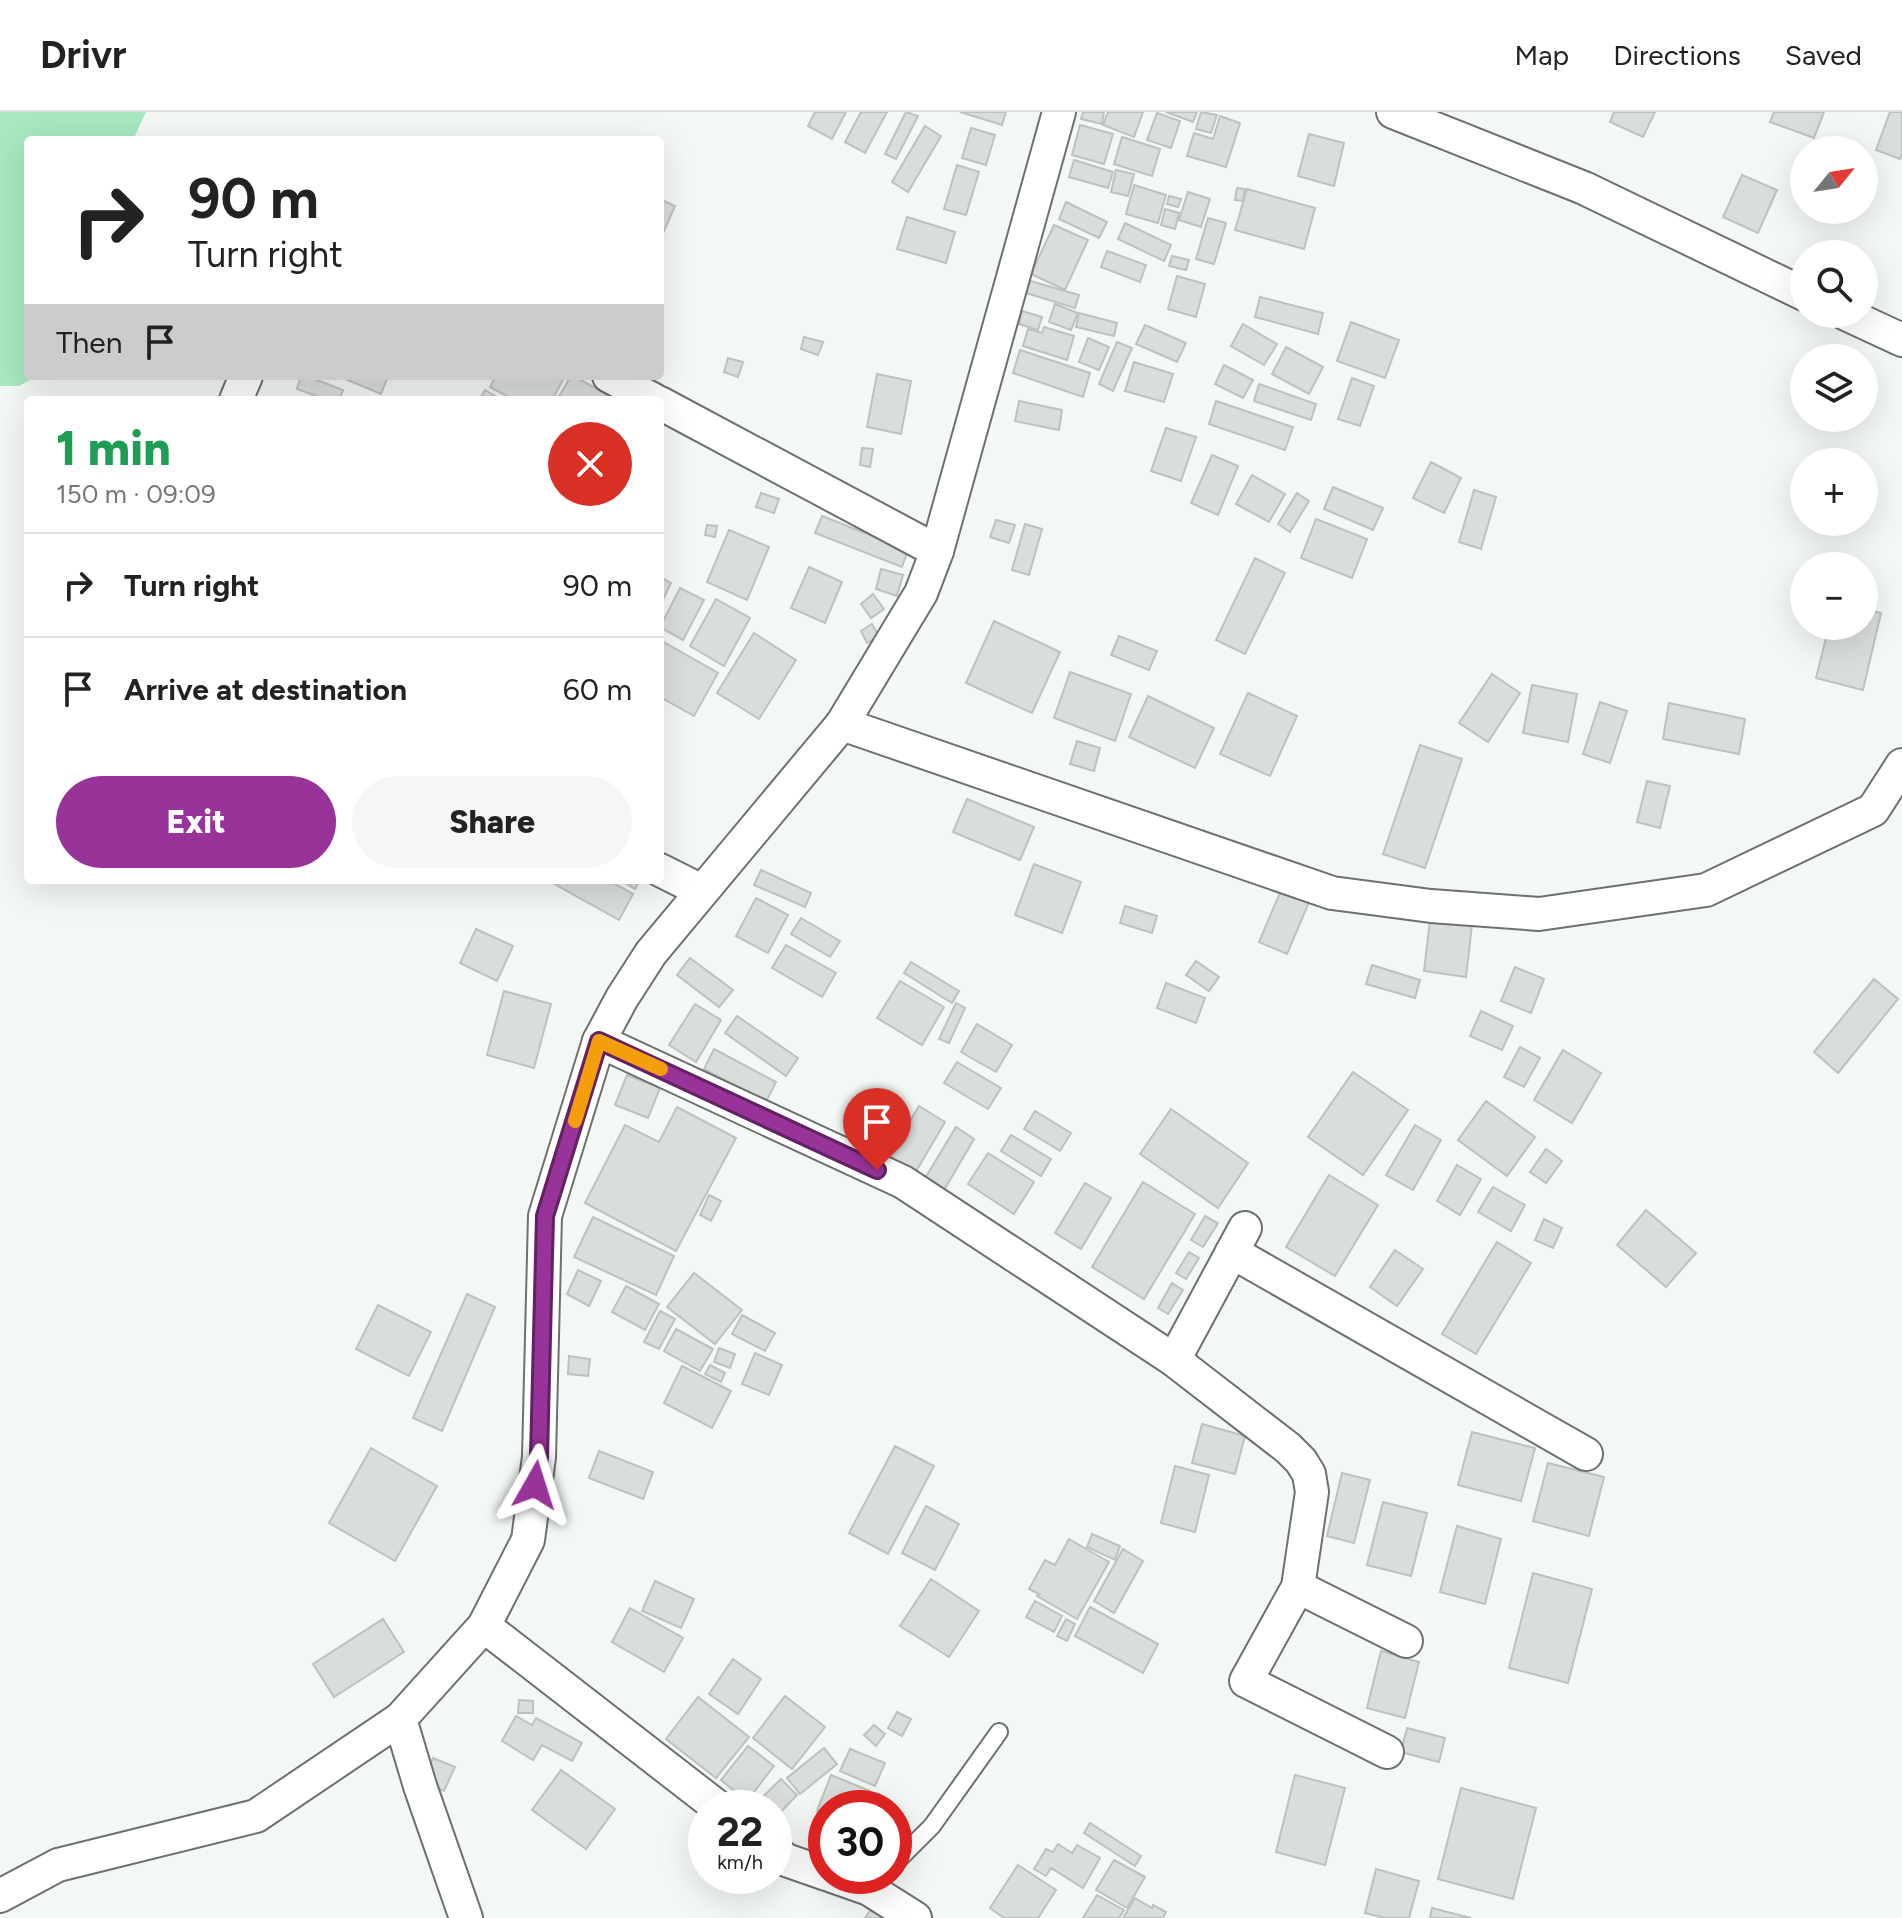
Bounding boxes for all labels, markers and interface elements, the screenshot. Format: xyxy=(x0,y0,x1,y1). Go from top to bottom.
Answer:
text: Drivr xyxy=(40,32,127,78)
text: Map xyxy=(1515,38,1569,72)
text: Directions xyxy=(1613,38,1741,72)
text: Saved xyxy=(1785,38,1862,72)
north arrow xyxy=(1790,136,1878,224)
map controls xyxy=(1790,136,1878,640)
text: 90 m xyxy=(188,165,319,232)
icon: right xyxy=(56,168,160,272)
text: Turn right xyxy=(188,233,343,276)
button: search xyxy=(1790,240,1878,328)
icon: arrive xyxy=(138,320,182,364)
text: Then xyxy=(56,324,122,361)
button: layers xyxy=(1790,344,1878,432)
text: 1 min xyxy=(56,419,171,477)
button: close xyxy=(548,422,632,506)
button: + xyxy=(1790,448,1878,536)
text: 150 m · 09:09 xyxy=(56,478,216,510)
button: − xyxy=(1790,552,1878,640)
icon: right xyxy=(56,563,100,607)
text: Turn right xyxy=(124,567,259,604)
text: 90 m xyxy=(563,567,632,604)
icon: arrive xyxy=(56,667,100,711)
text: Arrive at destination xyxy=(124,671,407,708)
text: 60 m xyxy=(563,671,632,708)
button: Exit xyxy=(56,776,336,868)
button: Share xyxy=(352,776,632,868)
pin xyxy=(843,1088,911,1170)
icon: arrive xyxy=(855,1100,899,1144)
position arrow xyxy=(493,1443,577,1527)
speed limit sign: 30 xyxy=(808,1790,912,1894)
text: 22 xyxy=(717,1808,763,1856)
text: km/h xyxy=(717,1850,763,1874)

